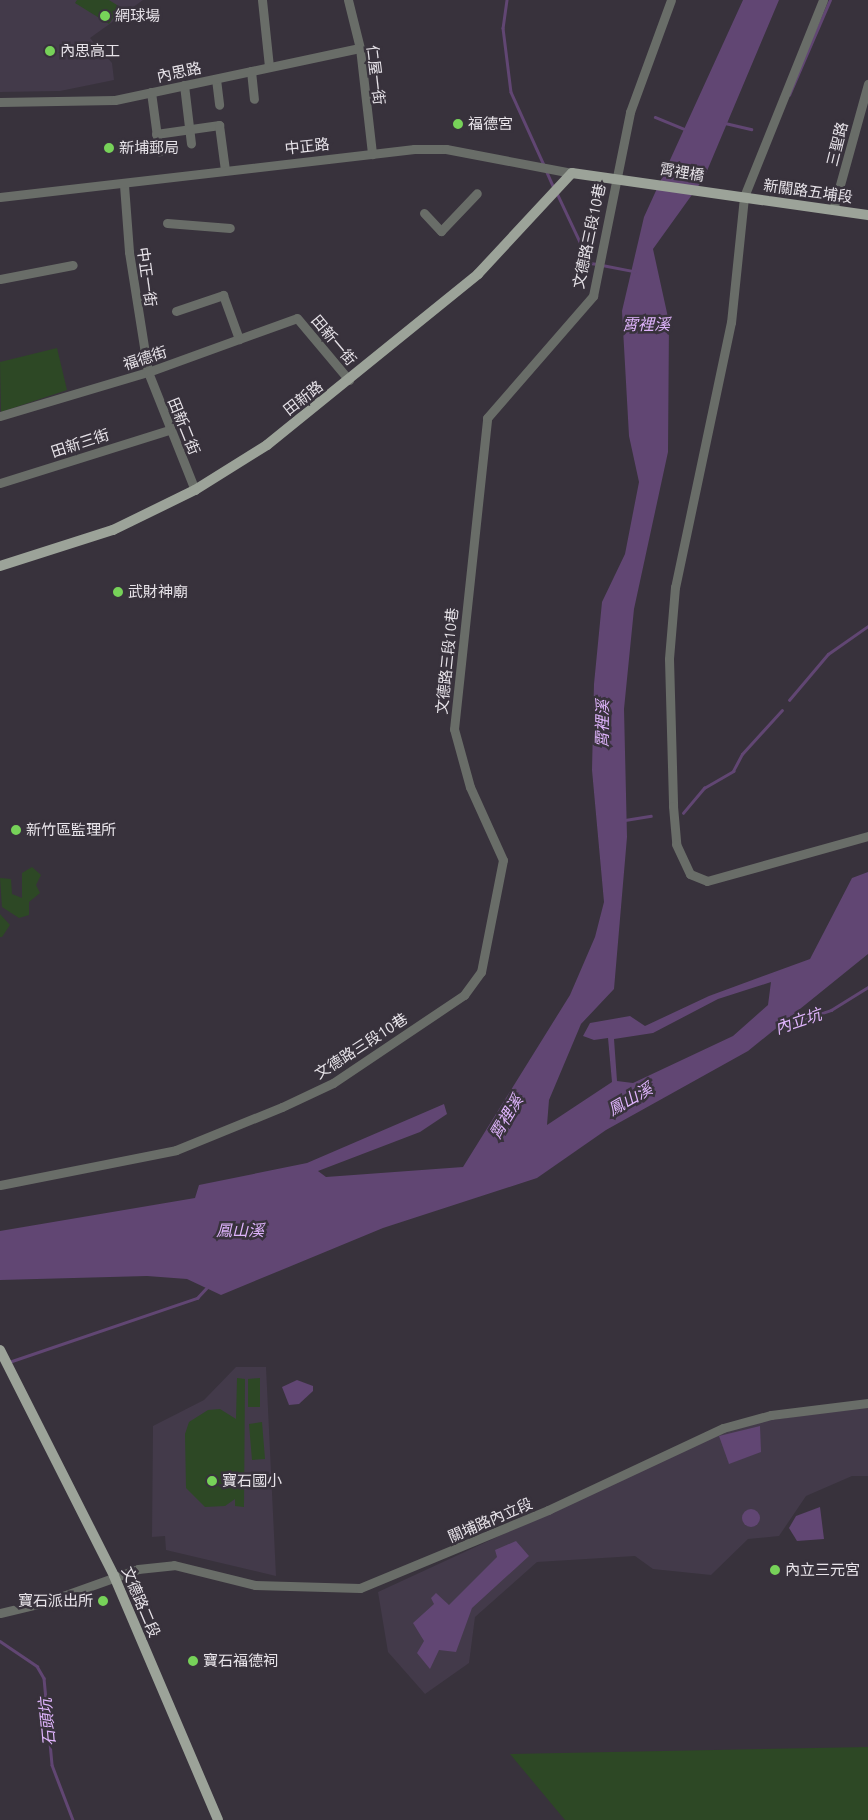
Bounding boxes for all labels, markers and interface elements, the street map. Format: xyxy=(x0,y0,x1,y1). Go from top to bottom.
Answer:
place label: 網球場 xyxy=(115,7,160,25)
marker: 網球場 xyxy=(99,10,111,22)
place label: 內思高工 xyxy=(60,42,120,60)
street label: 仁屋一街 xyxy=(363,44,389,106)
marker: 內思高工 xyxy=(44,45,56,57)
street label: 內思路 xyxy=(155,59,203,85)
place label: 福德宮 xyxy=(468,115,513,133)
marker: 福德宮 xyxy=(452,118,464,130)
street label: 三聖路 xyxy=(823,120,851,168)
street label: 中正路 xyxy=(284,135,330,157)
place label: 新埔郵局 xyxy=(119,139,179,157)
marker: 新埔郵局 xyxy=(103,142,115,154)
street label: 霄裡橋 xyxy=(658,160,706,184)
street label: 新關路五埔段 xyxy=(762,176,854,206)
street label: 文德路三段10巷 xyxy=(569,182,609,290)
street label: 中正一街 xyxy=(134,246,160,308)
street label: 田新一街 xyxy=(308,311,360,369)
water label: 霄裡溪 xyxy=(622,314,670,334)
street label: 福德街 xyxy=(121,342,169,374)
street label: 田新路 xyxy=(280,377,326,419)
street label: 田新二街 xyxy=(164,395,204,457)
street label: 田新三街 xyxy=(49,425,111,461)
place label: 武財神廟 xyxy=(128,583,188,601)
marker: 武財神廟 xyxy=(112,586,124,598)
street label: 文德路三段10巷 xyxy=(432,607,462,715)
water label: 霄裡溪 xyxy=(592,700,612,748)
place label: 新竹區監理所 xyxy=(26,821,116,839)
marker: 新竹區監理所 xyxy=(10,824,22,836)
water label: 內立坑 xyxy=(772,1004,824,1038)
street label: 文德路三段10巷 xyxy=(311,1009,411,1083)
water label: 鳳山溪 xyxy=(604,1079,656,1119)
water label: 霄裡溪 xyxy=(485,1091,527,1143)
water label: 鳳山溪 xyxy=(216,1220,264,1240)
place label: 寶石國小 xyxy=(222,1472,282,1490)
marker: 寶石國小 xyxy=(206,1475,218,1487)
street label: 關埔路內立段 xyxy=(445,1494,535,1546)
place label: 內立三元宮 xyxy=(785,1561,860,1579)
street label: 文德路二段 xyxy=(118,1564,164,1640)
marker: 內立三元宮 xyxy=(769,1564,781,1576)
place label: 寶石派出所 xyxy=(18,1592,93,1610)
marker: 寶石派出所 xyxy=(97,1595,109,1607)
place label: 寶石福德祠 xyxy=(203,1652,278,1670)
marker: 寶石福德祠 xyxy=(187,1655,199,1667)
water label: 石頭坑 xyxy=(35,1697,59,1747)

